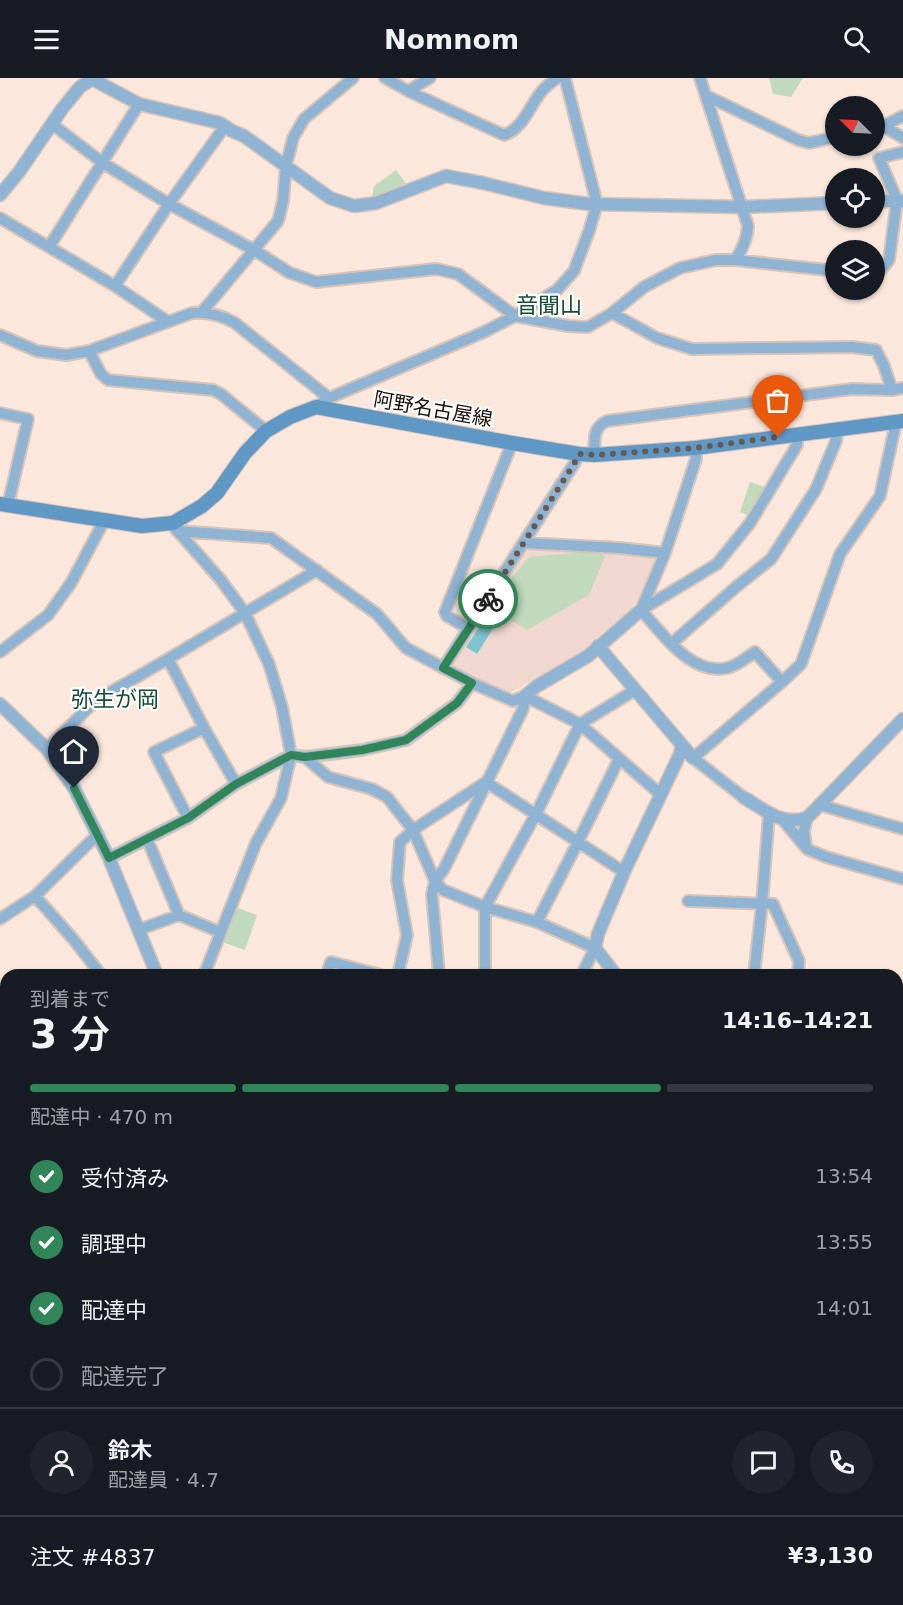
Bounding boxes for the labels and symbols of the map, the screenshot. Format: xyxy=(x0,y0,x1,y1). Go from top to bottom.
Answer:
north arrow xyxy=(825,96,885,156)
district label: 音聞山 xyxy=(516,293,582,318)
pin xyxy=(752,375,803,437)
street label: 阿野名古屋線 xyxy=(372,387,494,431)
courier xyxy=(458,569,518,629)
district label: 弥生が岡 xyxy=(71,687,159,712)
pin xyxy=(48,726,99,788)

